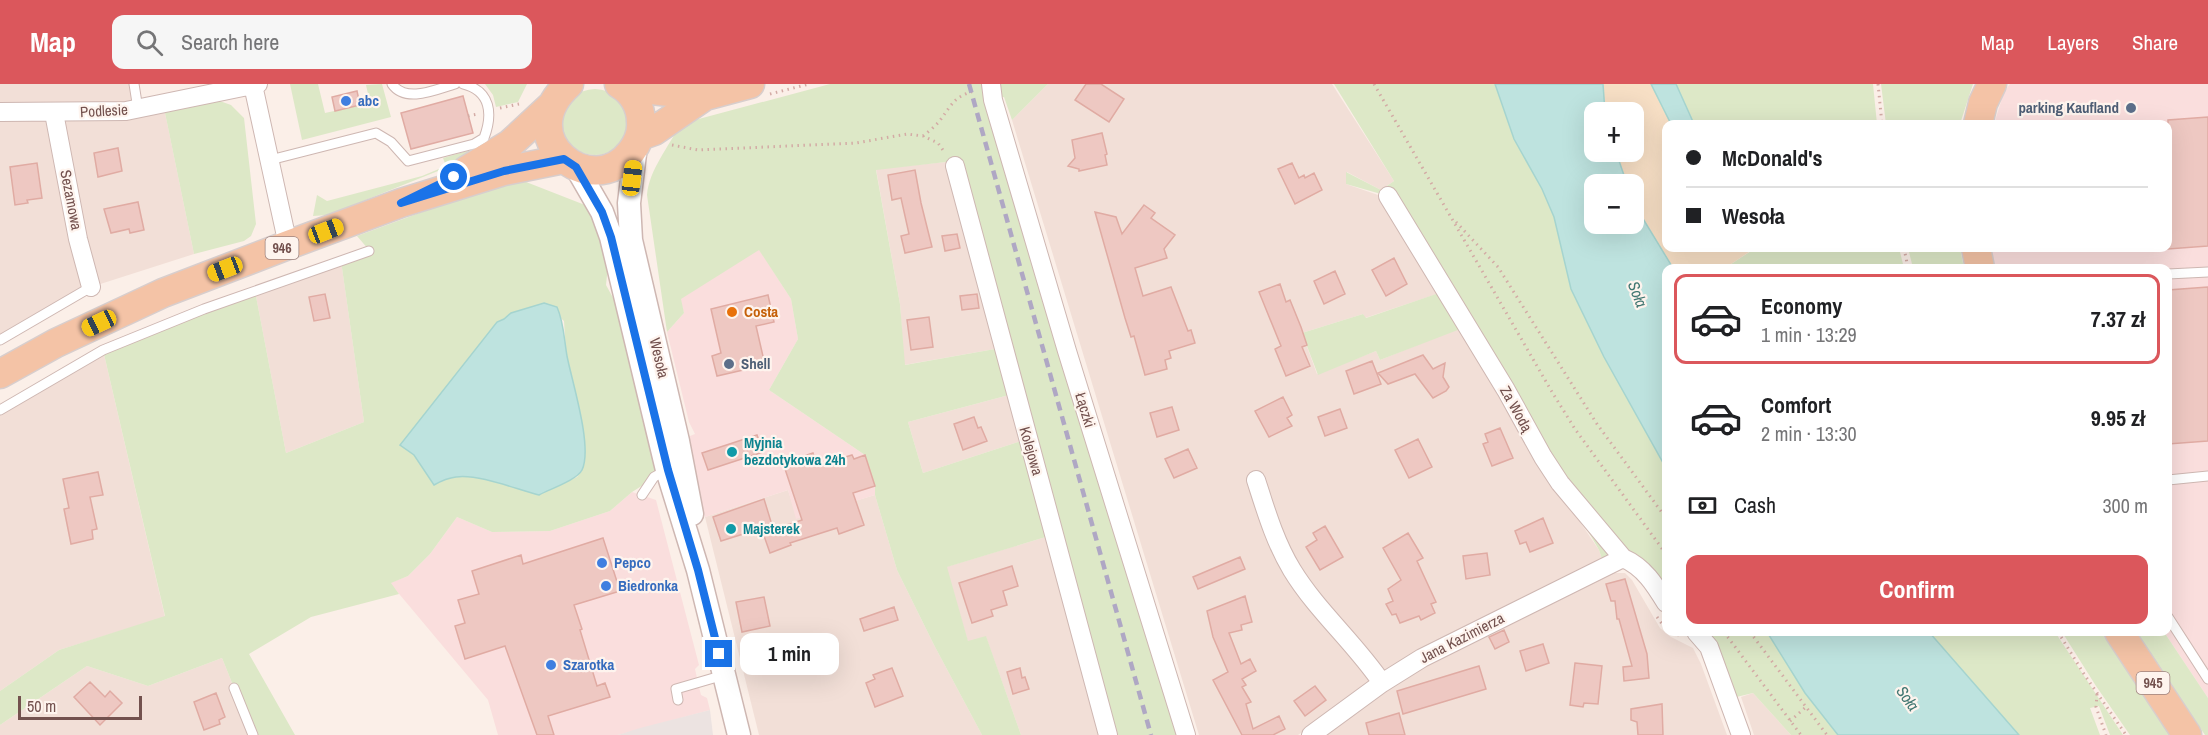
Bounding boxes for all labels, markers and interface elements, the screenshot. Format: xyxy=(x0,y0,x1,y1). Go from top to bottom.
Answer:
search box xyxy=(112,15,532,69)
text: Map xyxy=(30,23,76,61)
icon: search xyxy=(133,26,166,59)
text: Search here xyxy=(181,27,279,57)
text: Map xyxy=(1981,28,2014,57)
text: Layers xyxy=(2047,28,2099,57)
text: Share xyxy=(2132,28,2178,57)
place label: abc xyxy=(358,90,379,111)
marker: abc xyxy=(339,94,353,108)
place label: parking Kaufland xyxy=(2019,97,2119,118)
street label: Podlesie xyxy=(80,99,129,122)
marker: parking Kaufland xyxy=(2124,101,2138,115)
map controls xyxy=(1584,102,1644,234)
button: + xyxy=(1584,102,1644,162)
text: McDonald's xyxy=(1722,143,1823,173)
car xyxy=(621,159,643,197)
route start xyxy=(440,163,467,190)
street label: Sezamowa xyxy=(55,168,88,232)
button: − xyxy=(1584,174,1644,234)
text: Wesoła xyxy=(1722,201,1785,231)
car xyxy=(306,216,346,246)
road number: 946 xyxy=(266,237,298,259)
car xyxy=(205,254,245,284)
water label: Soła xyxy=(1623,278,1653,310)
text: Economy xyxy=(1761,291,1842,321)
icon: car xyxy=(1689,292,1743,346)
place label: Costa xyxy=(744,301,778,322)
text: 7.37 zł xyxy=(2091,304,2145,334)
marker: Costa xyxy=(725,305,739,319)
car xyxy=(79,307,119,339)
text: 1 min · 13:29 xyxy=(1761,321,1857,348)
street label: Wesoła xyxy=(645,336,674,380)
place label: Shell xyxy=(741,353,770,374)
marker: Shell xyxy=(722,357,736,371)
street label: Za Wodą xyxy=(1495,382,1538,437)
street label: Łączki xyxy=(1070,390,1101,430)
text: Comfort xyxy=(1761,390,1831,420)
icon: car xyxy=(1689,391,1743,445)
text: 9.95 zł xyxy=(2091,403,2145,433)
text: 2 min · 13:30 xyxy=(1761,420,1857,447)
street label: Kolejowa xyxy=(1015,424,1048,478)
place label: Myjnia bezdotykowa 24h xyxy=(744,432,846,470)
marker: Myjnia bezdotykowa 24h xyxy=(725,445,739,459)
icon: cash xyxy=(1686,489,1719,522)
text: Cash xyxy=(1734,490,1776,520)
text: 300 m xyxy=(2102,492,2148,519)
place label: Majsterek xyxy=(743,518,800,539)
marker: Majsterek xyxy=(724,522,738,536)
place label: Pepco xyxy=(614,552,651,573)
button: Confirm xyxy=(1686,555,2148,624)
marker: Pepco xyxy=(595,556,609,570)
place label: Biedronka xyxy=(618,575,678,596)
marker: Biedronka xyxy=(599,579,613,593)
street label: Jana Kazimierza xyxy=(1416,607,1508,668)
callout: 1 min xyxy=(740,633,839,675)
route end xyxy=(705,640,732,667)
text: 1 min xyxy=(768,640,811,667)
place label: Szarotka xyxy=(563,654,614,675)
marker: Szarotka xyxy=(544,658,558,672)
road number: 945 xyxy=(2136,672,2170,694)
water label: Soła xyxy=(1891,681,1925,715)
scale bar xyxy=(18,693,142,720)
text: 50 m xyxy=(27,695,56,717)

